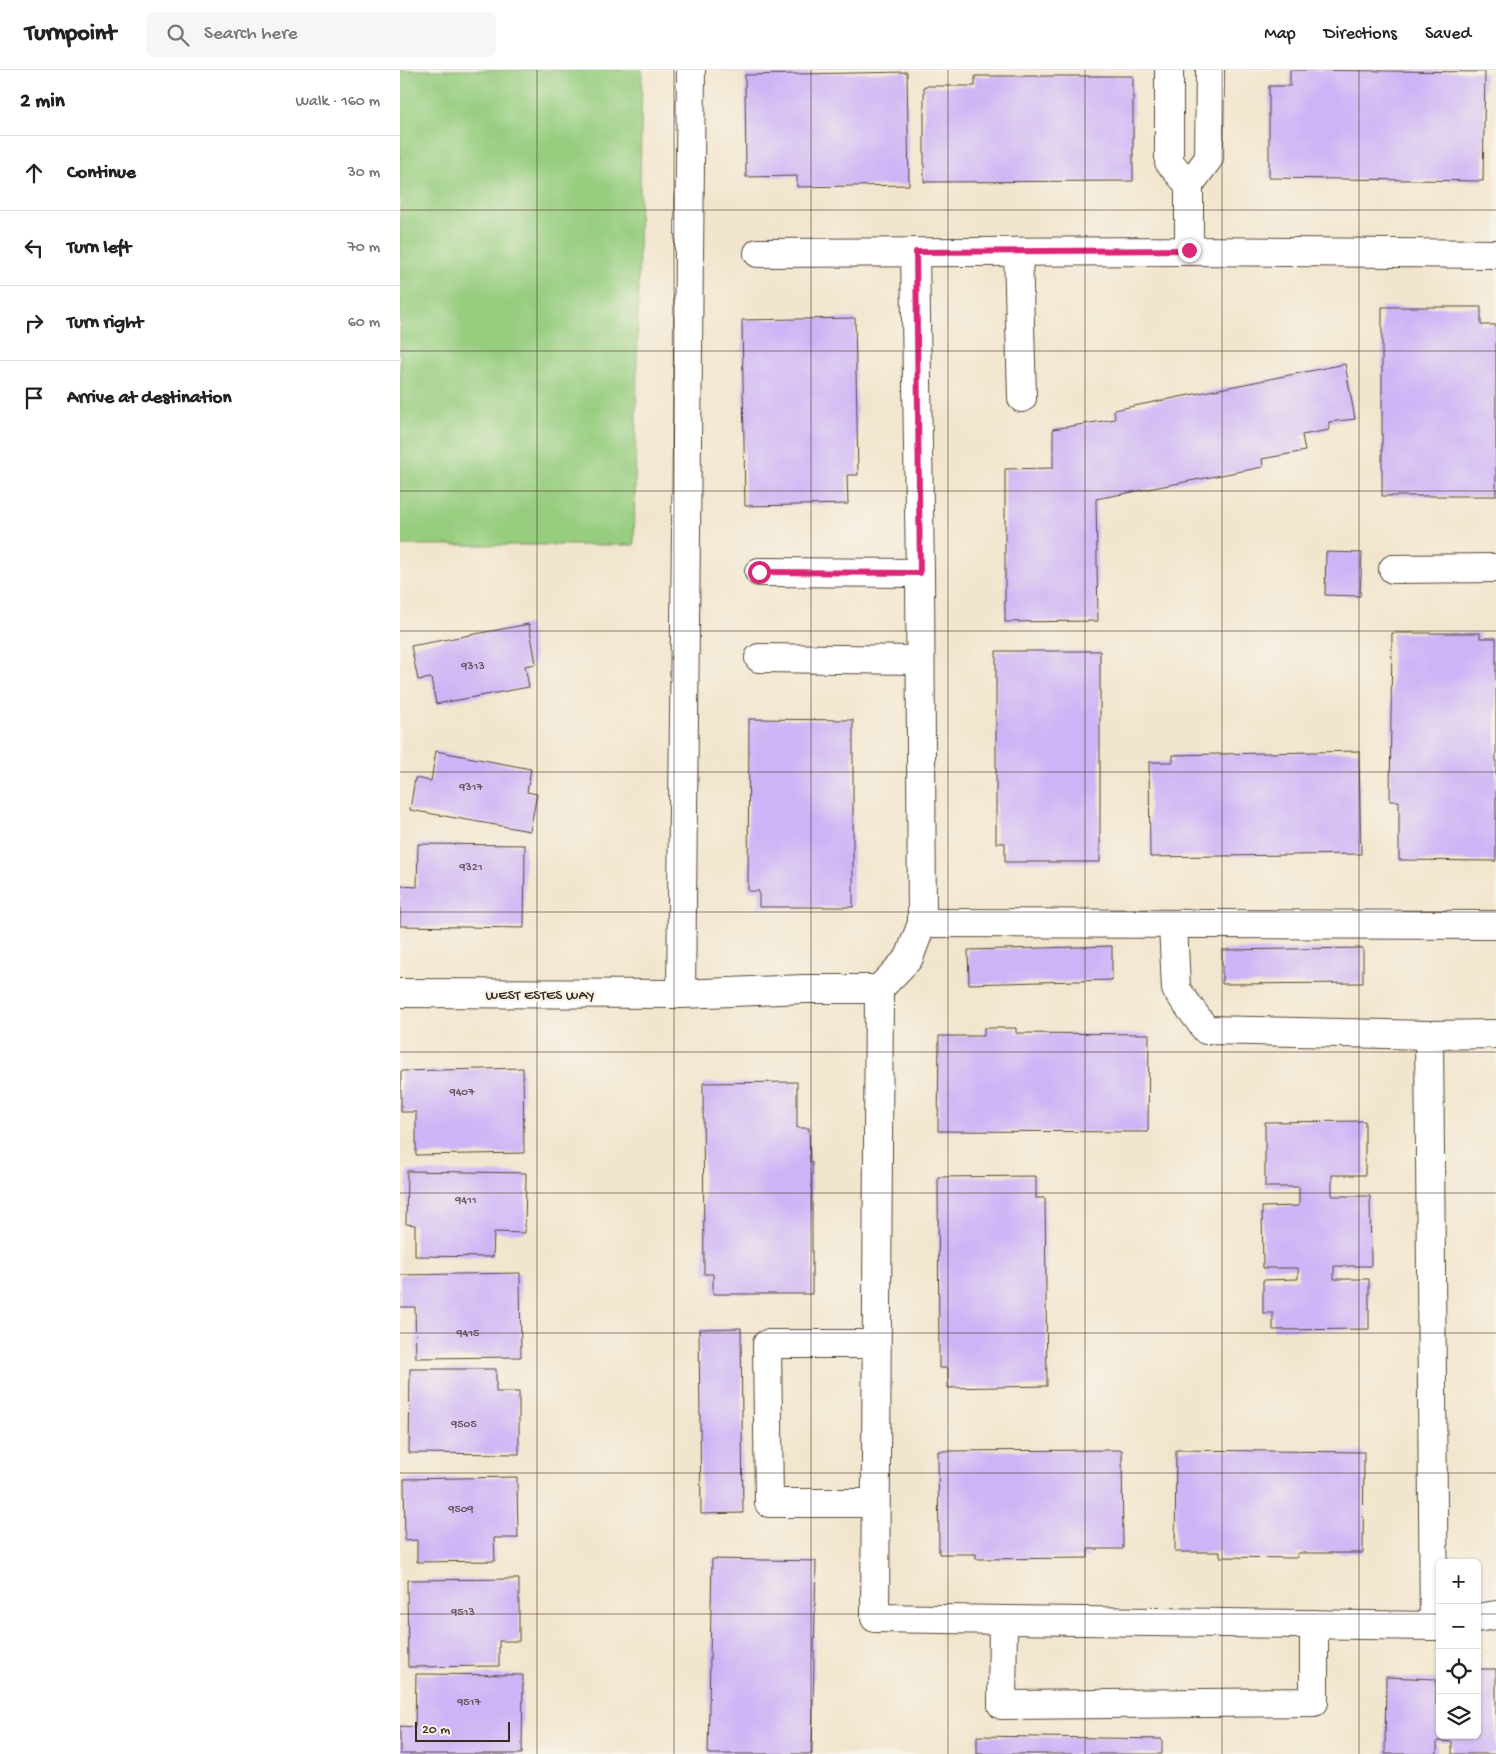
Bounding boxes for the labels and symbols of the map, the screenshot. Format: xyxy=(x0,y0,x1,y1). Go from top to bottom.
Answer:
route end xyxy=(1178,239,1201,262)
route start xyxy=(748,561,771,584)
house number: 9313 xyxy=(460,660,485,674)
house number: 9317 xyxy=(458,781,483,795)
house number: 9321 xyxy=(459,861,483,875)
street label: WEST ESTES WAY xyxy=(486,987,594,1005)
house number: 9407 xyxy=(449,1086,475,1100)
house number: 9411 xyxy=(454,1194,477,1208)
house number: 9415 xyxy=(456,1327,479,1341)
house number: 9505 xyxy=(450,1418,477,1432)
house number: 9509 xyxy=(447,1503,474,1517)
house number: 9513 xyxy=(450,1606,475,1620)
house number: 9517 xyxy=(456,1696,481,1710)
scale bar xyxy=(415,1719,510,1742)

